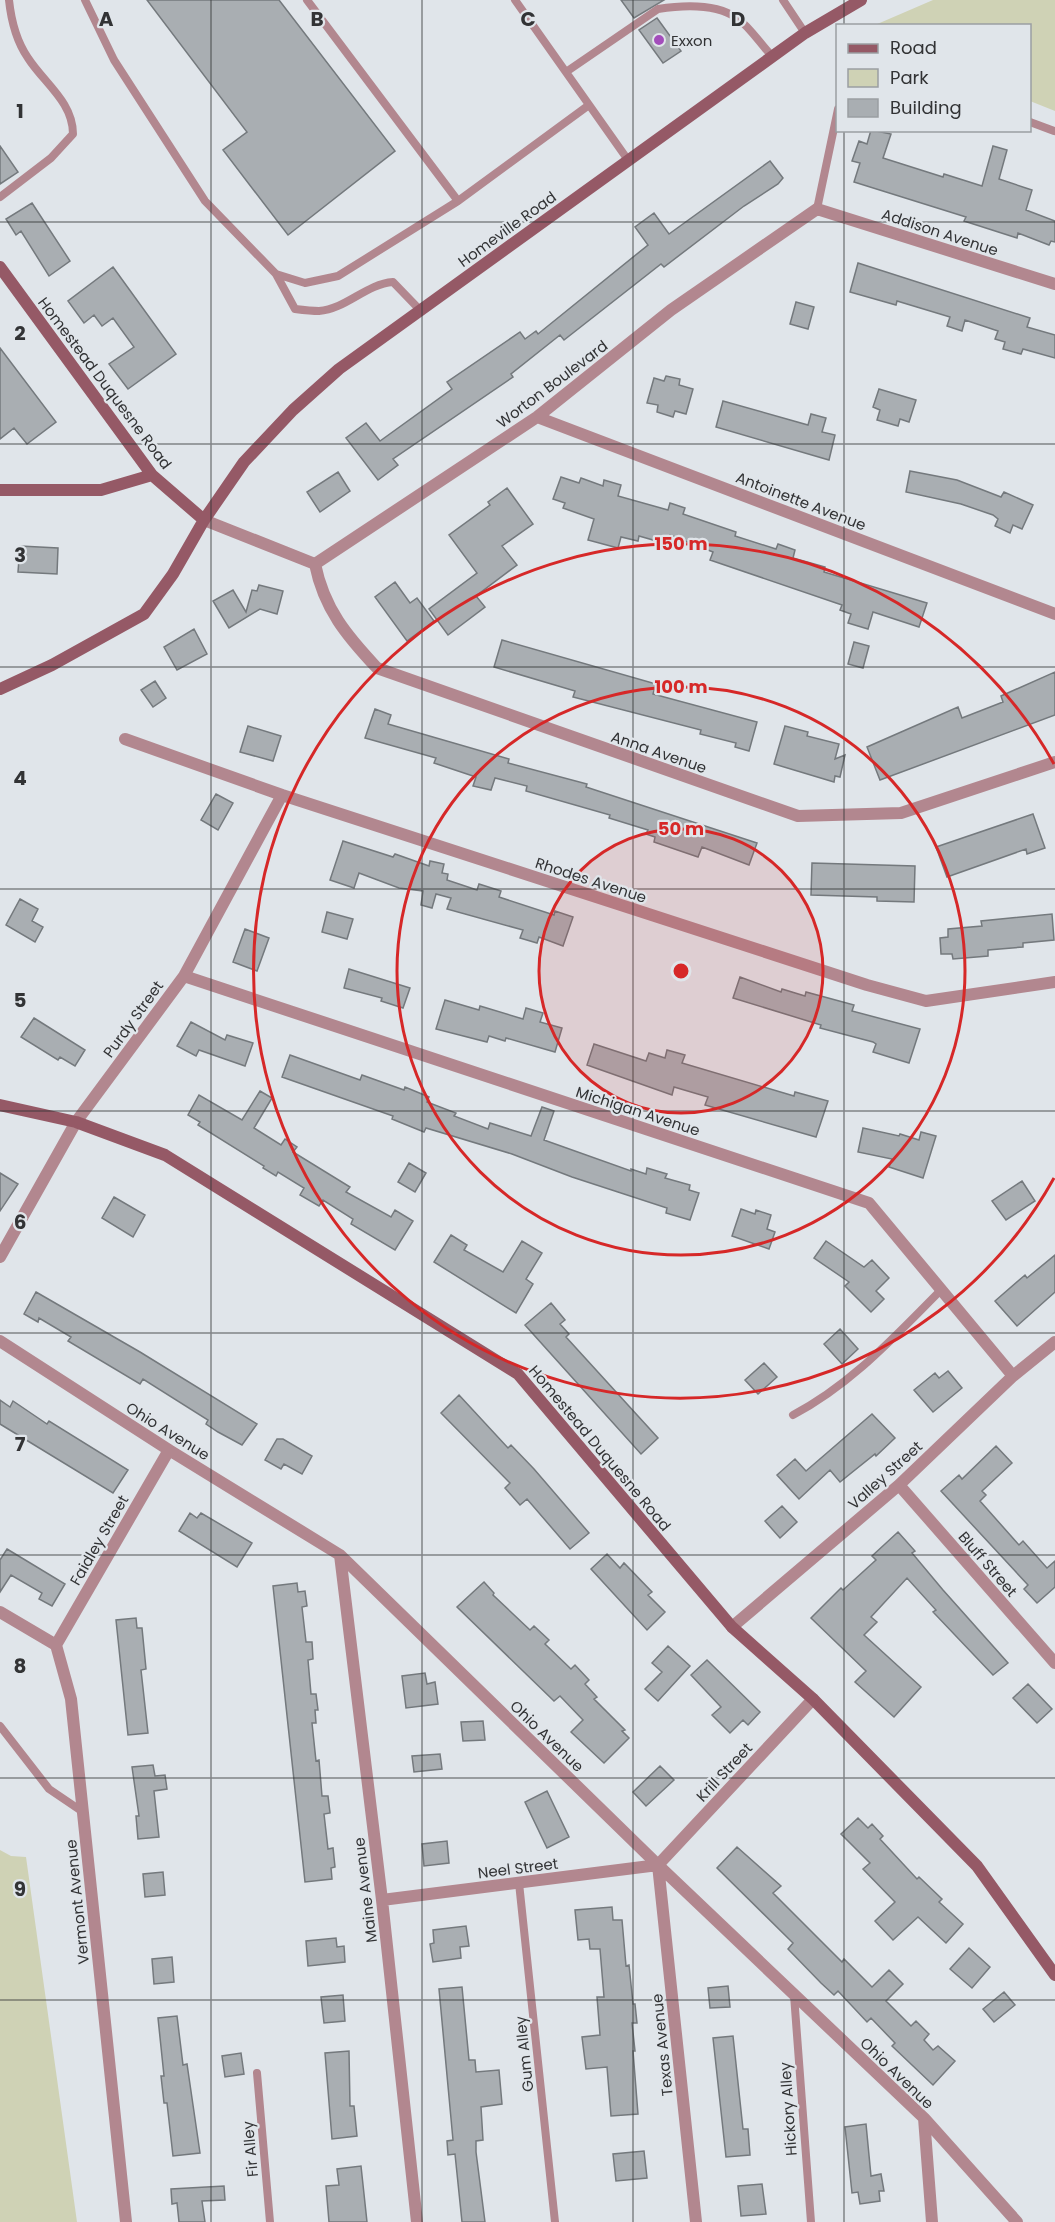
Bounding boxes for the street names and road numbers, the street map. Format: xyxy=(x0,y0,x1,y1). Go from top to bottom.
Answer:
street label: Homeville Road xyxy=(454,186,560,272)
street label: Addison Avenue xyxy=(879,203,1001,261)
street label: Homestead Duquesne Road xyxy=(33,293,177,473)
street label: Worton Boulevard xyxy=(492,335,612,433)
street label: Antoinette Avenue xyxy=(733,466,869,536)
street label: Anna Avenue xyxy=(608,726,710,778)
street label: Rhodes Avenue xyxy=(533,852,649,908)
street label: Purdy Street xyxy=(98,976,168,1062)
street label: Michigan Avenue xyxy=(573,1081,703,1141)
street label: Homestead Duquesne Road xyxy=(524,1361,676,1535)
street label: Ohio Avenue xyxy=(122,1397,214,1465)
street label: Valley Street xyxy=(843,1436,927,1514)
street label: Faidley Street xyxy=(65,1491,133,1589)
street label: Bluff Street xyxy=(954,1527,1022,1601)
street label: Ohio Avenue xyxy=(506,1695,588,1777)
street label: Krill Street xyxy=(691,1738,757,1806)
street label: Maine Avenue xyxy=(348,1836,382,1944)
street label: Vermont Avenue xyxy=(60,1839,94,1965)
street label: Neel Street xyxy=(477,1853,559,1883)
street label: Texas Avenue xyxy=(646,1993,678,2097)
street label: Gum Alley xyxy=(510,2015,538,2093)
street label: Ohio Avenue xyxy=(856,2032,938,2114)
street label: Hickory Alley xyxy=(774,2061,802,2157)
street label: Fir Alley xyxy=(237,2120,263,2178)

